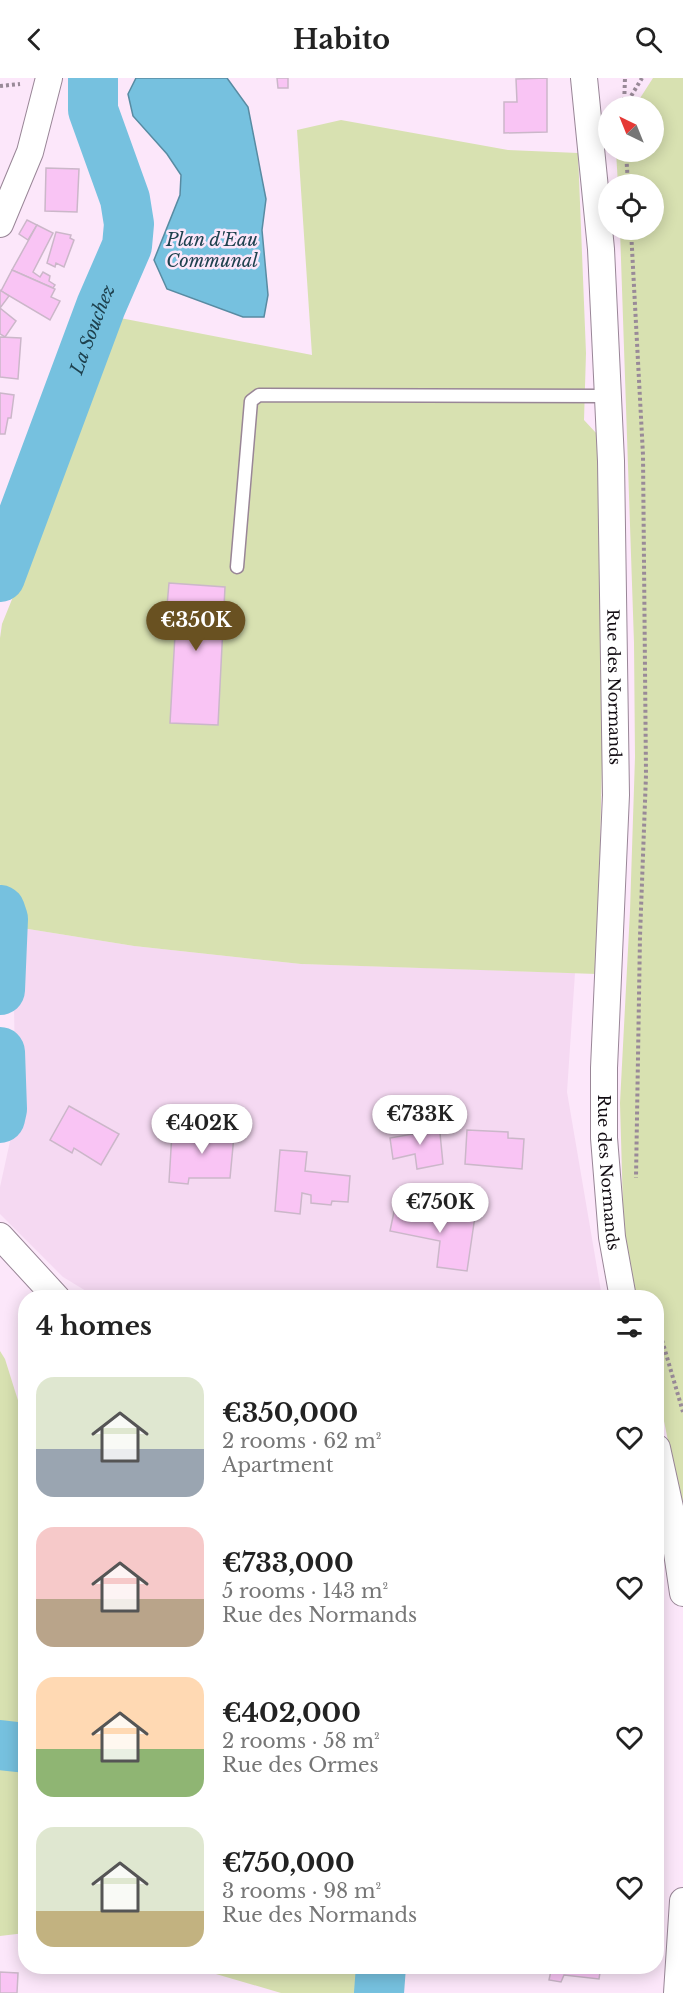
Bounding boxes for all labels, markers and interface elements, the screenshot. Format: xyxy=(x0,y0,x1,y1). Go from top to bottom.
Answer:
icon: back xyxy=(18,23,51,56)
text: Habito xyxy=(293,23,390,56)
icon: search xyxy=(632,23,665,56)
north arrow xyxy=(598,96,664,162)
map controls xyxy=(598,96,664,240)
button: locate xyxy=(598,174,664,240)
water label: Plan d'Eau Communal xyxy=(165,229,258,272)
water label: La Souchez xyxy=(65,282,120,378)
pin: €350K xyxy=(154,601,238,652)
text: €350K xyxy=(160,608,232,632)
street label: Rue des Normands xyxy=(603,609,626,765)
pin: €733K xyxy=(378,1095,462,1146)
street label: Rue des Normands xyxy=(594,1095,624,1252)
text: €733K xyxy=(386,1102,454,1126)
pin: €402K xyxy=(160,1104,244,1155)
text: €402K xyxy=(165,1111,239,1135)
pin: €750K xyxy=(398,1183,482,1234)
text: €750K xyxy=(406,1190,474,1214)
text: 4 homes xyxy=(36,1310,152,1342)
icon: filters xyxy=(613,1310,646,1343)
text: €350,000 xyxy=(222,1397,358,1429)
icon: home xyxy=(84,1401,156,1473)
icon: heart xyxy=(613,1421,646,1454)
text: 2 rooms · 62 m² xyxy=(222,1429,381,1453)
text: Apartment xyxy=(222,1453,333,1477)
text: €733,000 xyxy=(222,1547,354,1579)
icon: home xyxy=(84,1551,156,1623)
icon: heart xyxy=(613,1571,646,1604)
text: 5 rooms · 143 m² xyxy=(222,1579,388,1603)
text: Rue des Normands xyxy=(222,1603,417,1627)
text: €402,000 xyxy=(222,1697,361,1729)
icon: home xyxy=(84,1701,156,1773)
icon: heart xyxy=(613,1721,646,1754)
text: 2 rooms · 58 m² xyxy=(222,1729,380,1753)
text: Rue des Ormes xyxy=(222,1753,379,1777)
text: €750,000 xyxy=(222,1847,355,1879)
icon: home xyxy=(84,1851,156,1923)
icon: heart xyxy=(613,1871,646,1904)
text: 3 rooms · 98 m² xyxy=(222,1879,381,1903)
text: Rue des Normands xyxy=(222,1903,417,1927)

